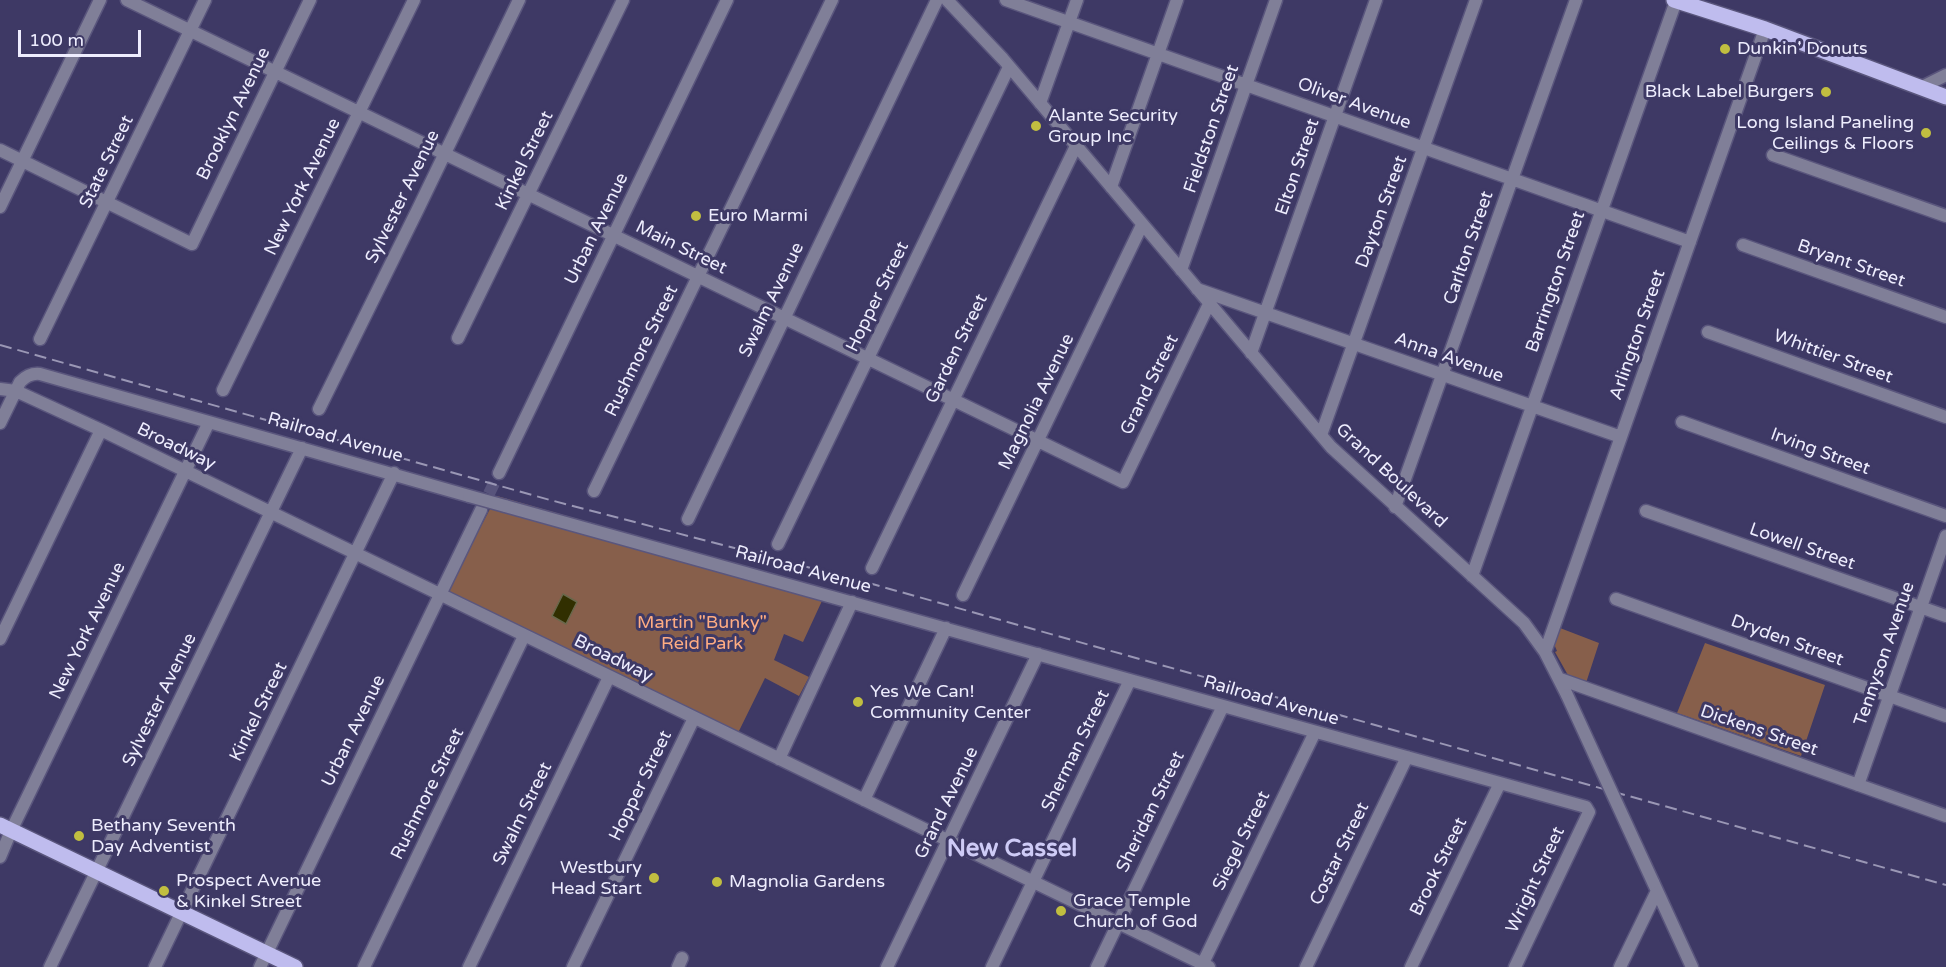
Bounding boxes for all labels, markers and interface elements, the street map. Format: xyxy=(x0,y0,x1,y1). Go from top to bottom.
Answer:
scale bar xyxy=(21,18,144,56)
text: 100 m xyxy=(29,29,84,51)
place label: Dunkin' Donuts xyxy=(1737,38,1868,60)
marker: Dunkin' Donuts xyxy=(1718,42,1732,56)
street label: Brooklyn Avenue xyxy=(193,44,275,184)
street label: Fieldston Street xyxy=(1180,62,1244,196)
street label: Oliver Avenue xyxy=(1294,73,1414,135)
place label: Black Label Burgers xyxy=(1645,81,1814,103)
marker: Black Label Burgers xyxy=(1819,85,1833,99)
place label: Alante Security Group Inc xyxy=(1048,105,1178,148)
street label: Kinkel Street xyxy=(492,108,558,214)
street label: State Street xyxy=(75,112,139,212)
place label: Long Island Paneling Ceilings & Floors xyxy=(1736,112,1914,154)
street label: New York Avenue xyxy=(260,115,346,259)
street label: Elton Street xyxy=(1271,116,1325,218)
marker: Alante Security Group Inc xyxy=(1029,119,1043,133)
marker: Long Island Paneling Ceilings & Floors xyxy=(1919,126,1933,140)
street label: Sylvester Avenue xyxy=(361,127,445,267)
street label: Dayton Street xyxy=(1352,153,1412,271)
street label: Urban Avenue xyxy=(561,170,633,288)
street label: Carlton Street xyxy=(1439,188,1499,308)
place label: Euro Marmi xyxy=(708,205,808,227)
marker: Euro Marmi xyxy=(689,209,703,223)
street label: Barrington Street xyxy=(1522,209,1590,355)
street label: Main Street xyxy=(632,217,730,279)
street label: Bryant Street xyxy=(1794,235,1908,293)
street label: Hopper Street xyxy=(842,238,914,356)
street label: Swalm Avenue xyxy=(735,239,809,361)
street label: Arlington Street xyxy=(1606,267,1670,403)
street label: Rushmore Street xyxy=(601,282,683,420)
street label: Garden Street xyxy=(921,291,993,407)
street label: Whittier Street xyxy=(1771,325,1895,389)
street label: Anna Avenue xyxy=(1392,328,1506,388)
street label: Magnolia Avenue xyxy=(995,330,1079,474)
street label: Grand Street xyxy=(1116,331,1184,439)
street label: Railroad Avenue xyxy=(265,408,405,468)
street label: Broadway xyxy=(133,419,219,475)
street label: Grand Boulevard xyxy=(1331,419,1451,533)
street label: Irving Street xyxy=(1767,424,1873,480)
street label: Lowell Street xyxy=(1746,519,1858,575)
street label: Railroad Avenue xyxy=(733,541,873,599)
street label: New York Avenue xyxy=(45,559,131,703)
street label: Tennyson Avenue xyxy=(1850,579,1920,729)
street label: Dryden Street xyxy=(1728,611,1846,671)
park label: Martin "Bunky" Reid Park xyxy=(637,612,767,654)
street label: Sylvester Avenue xyxy=(118,630,202,770)
street label: Broadway xyxy=(570,631,656,687)
street label: Kinkel Street xyxy=(226,659,292,765)
street label: Railroad Avenue xyxy=(1201,671,1341,731)
street label: Urban Avenue xyxy=(318,672,390,790)
place label: Yes We Can! Community Center xyxy=(870,681,1031,724)
street label: Sherman Street xyxy=(1037,687,1115,815)
marker: Yes We Can! Community Center xyxy=(851,695,865,709)
street label: Dickens Street xyxy=(1697,701,1821,761)
street label: Rushmore Street xyxy=(387,725,469,863)
street label: Hopper Street xyxy=(605,727,677,845)
street label: Grand Avenue xyxy=(911,743,983,863)
street label: Sheridan Street xyxy=(1112,748,1190,876)
street label: Swalm Street xyxy=(489,759,557,869)
street label: Siegel Street xyxy=(1209,788,1275,894)
street label: Costar Street xyxy=(1306,799,1374,909)
street label: Brook Street xyxy=(1406,814,1472,920)
place label: Bethany Seventh Day Adventist xyxy=(91,815,236,858)
street label: Wright Street xyxy=(1502,823,1570,937)
marker: Bethany Seventh Day Adventist xyxy=(72,829,86,843)
district label: New Cassel xyxy=(947,836,1077,864)
place label: Westbury Head Start xyxy=(551,857,642,900)
place label: Prospect Avenue & Kinkel Street xyxy=(176,870,321,912)
marker: Westbury Head Start xyxy=(647,871,661,885)
place label: Magnolia Gardens xyxy=(729,871,885,893)
marker: Magnolia Gardens xyxy=(710,875,724,889)
marker: Prospect Avenue & Kinkel Street xyxy=(157,884,171,898)
place label: Grace Temple Church of God xyxy=(1073,890,1198,932)
marker: Grace Temple Church of God xyxy=(1054,904,1068,918)

